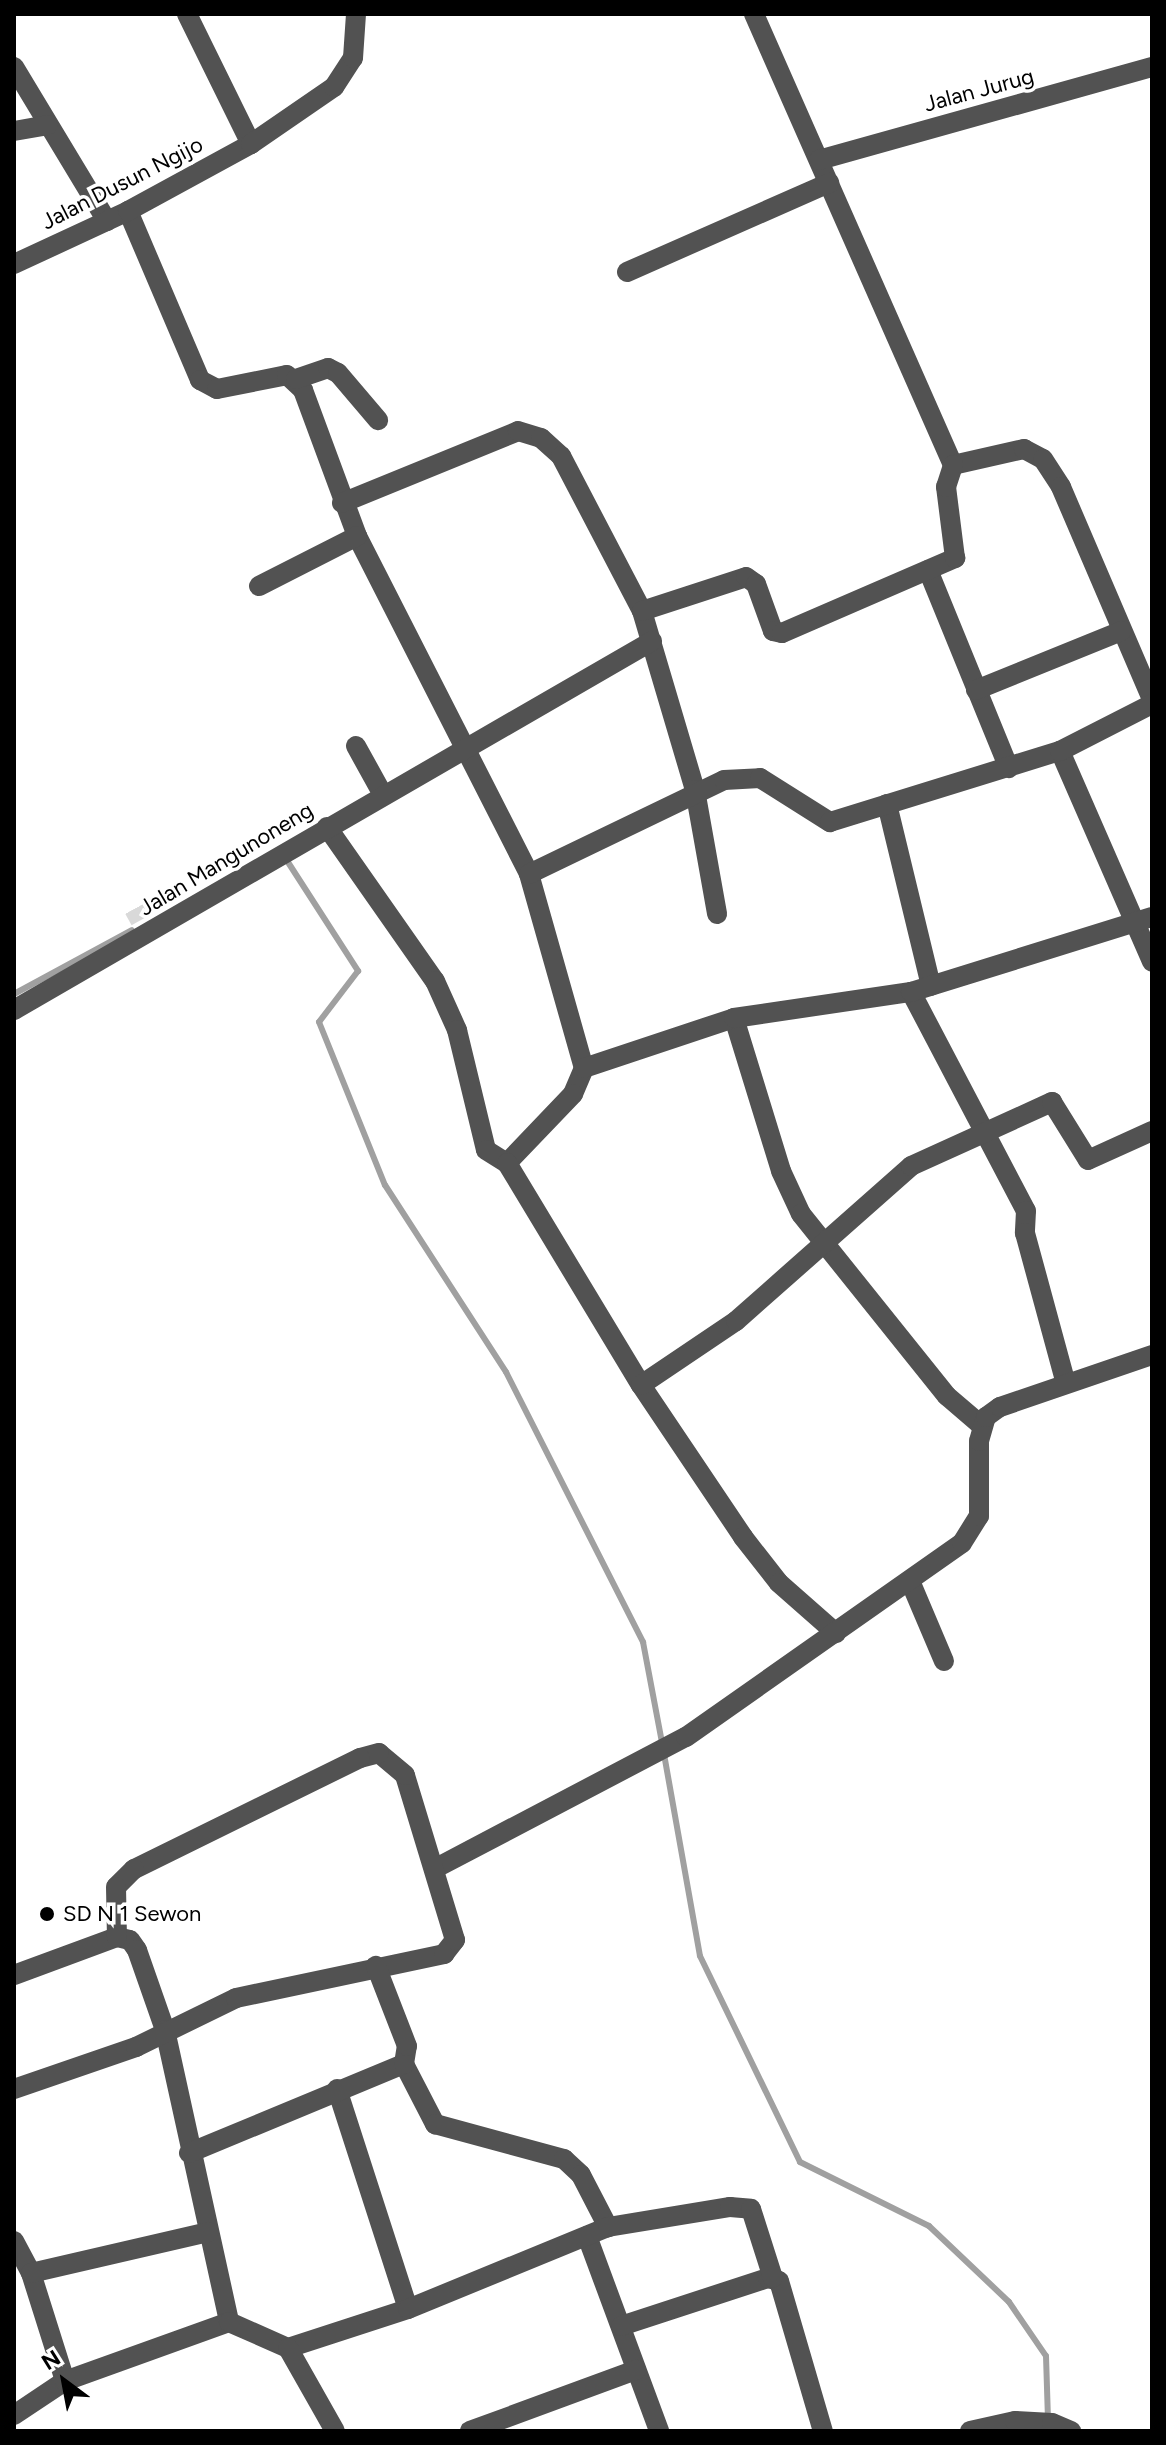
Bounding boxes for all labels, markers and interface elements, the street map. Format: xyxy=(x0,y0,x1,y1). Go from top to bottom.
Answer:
street label: Jalan Jurug xyxy=(921,63,1037,117)
street label: Jalan Dusun Ngijo xyxy=(37,131,207,235)
street label: Jalan Mangunoneng xyxy=(134,797,318,921)
place label: SD N 1 Sewon xyxy=(63,1901,201,1927)
marker: SD N 1 Sewon xyxy=(38,1905,56,1923)
north arrow xyxy=(24,2341,104,2421)
text: N xyxy=(37,2344,65,2376)

